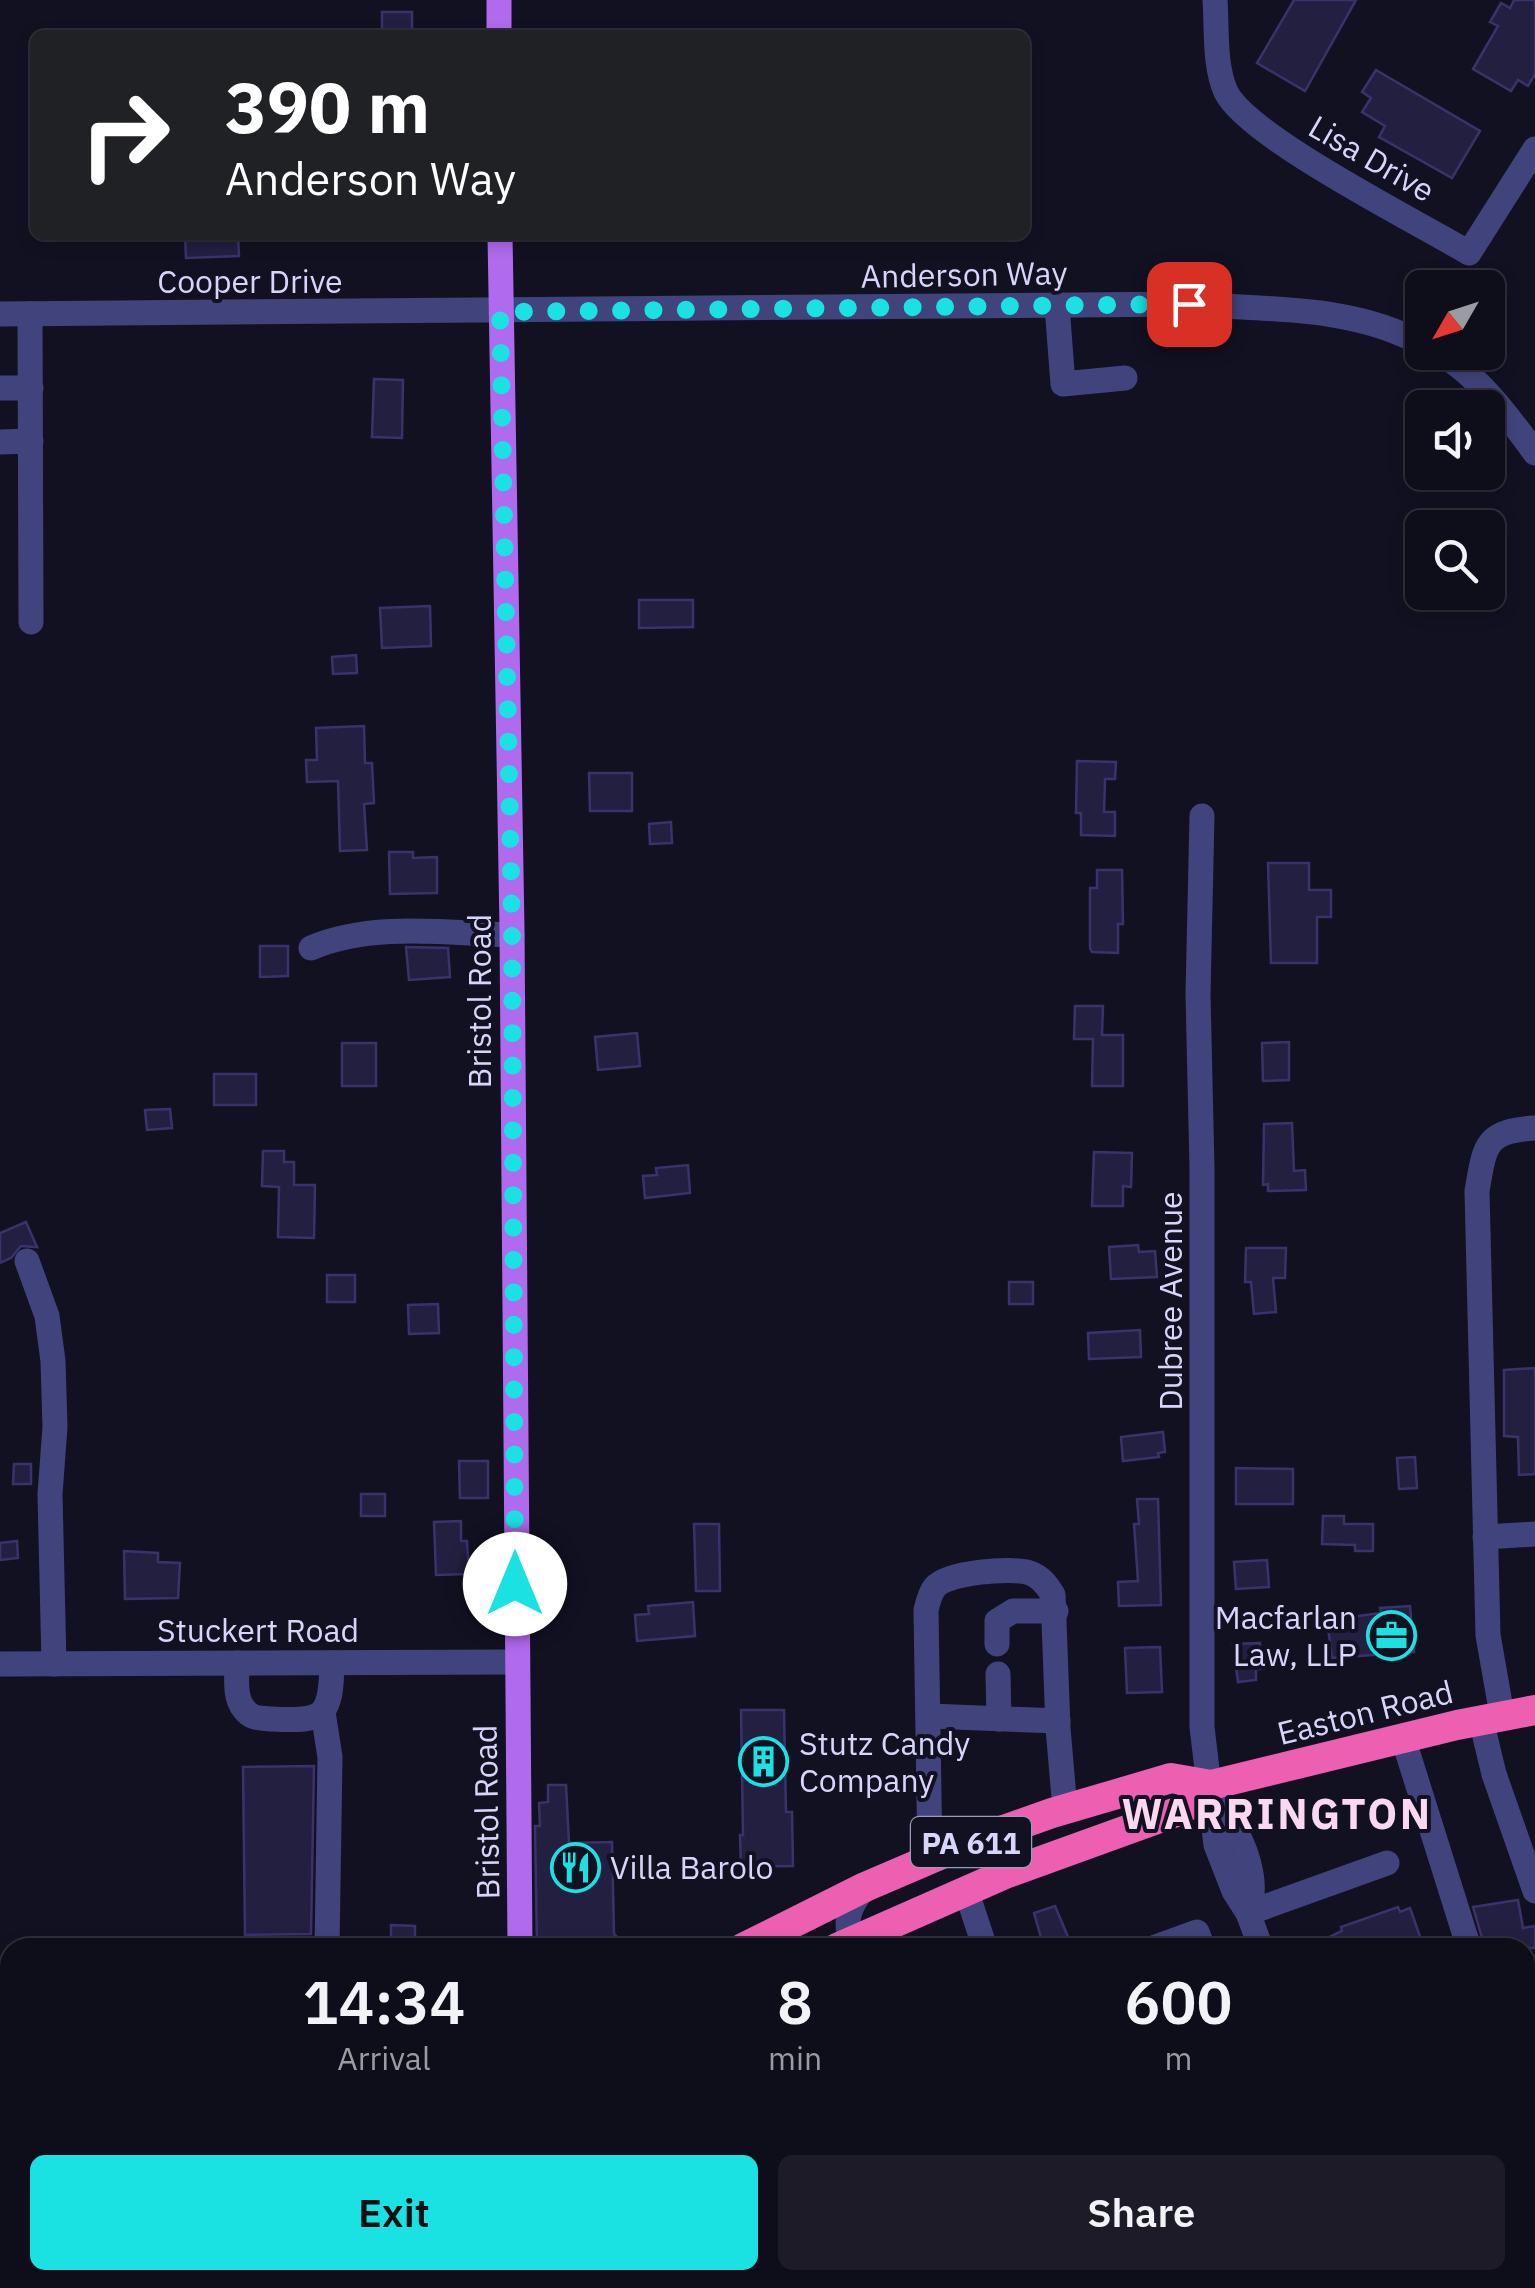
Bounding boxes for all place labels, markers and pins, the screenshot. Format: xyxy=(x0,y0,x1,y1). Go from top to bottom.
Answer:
pin xyxy=(1147,262,1232,347)
place label: Macfarlan Law, LLP xyxy=(1215,1596,1357,1675)
office icon: Macfarlan Law, LLP xyxy=(1366,1609,1418,1661)
place label: Stutz Candy Company xyxy=(799,1722,970,1801)
building icon: Stutz Candy Company xyxy=(738,1735,790,1787)
restaurant icon: Villa Barolo xyxy=(549,1841,601,1893)
place label: Villa Barolo xyxy=(610,1846,774,1888)

